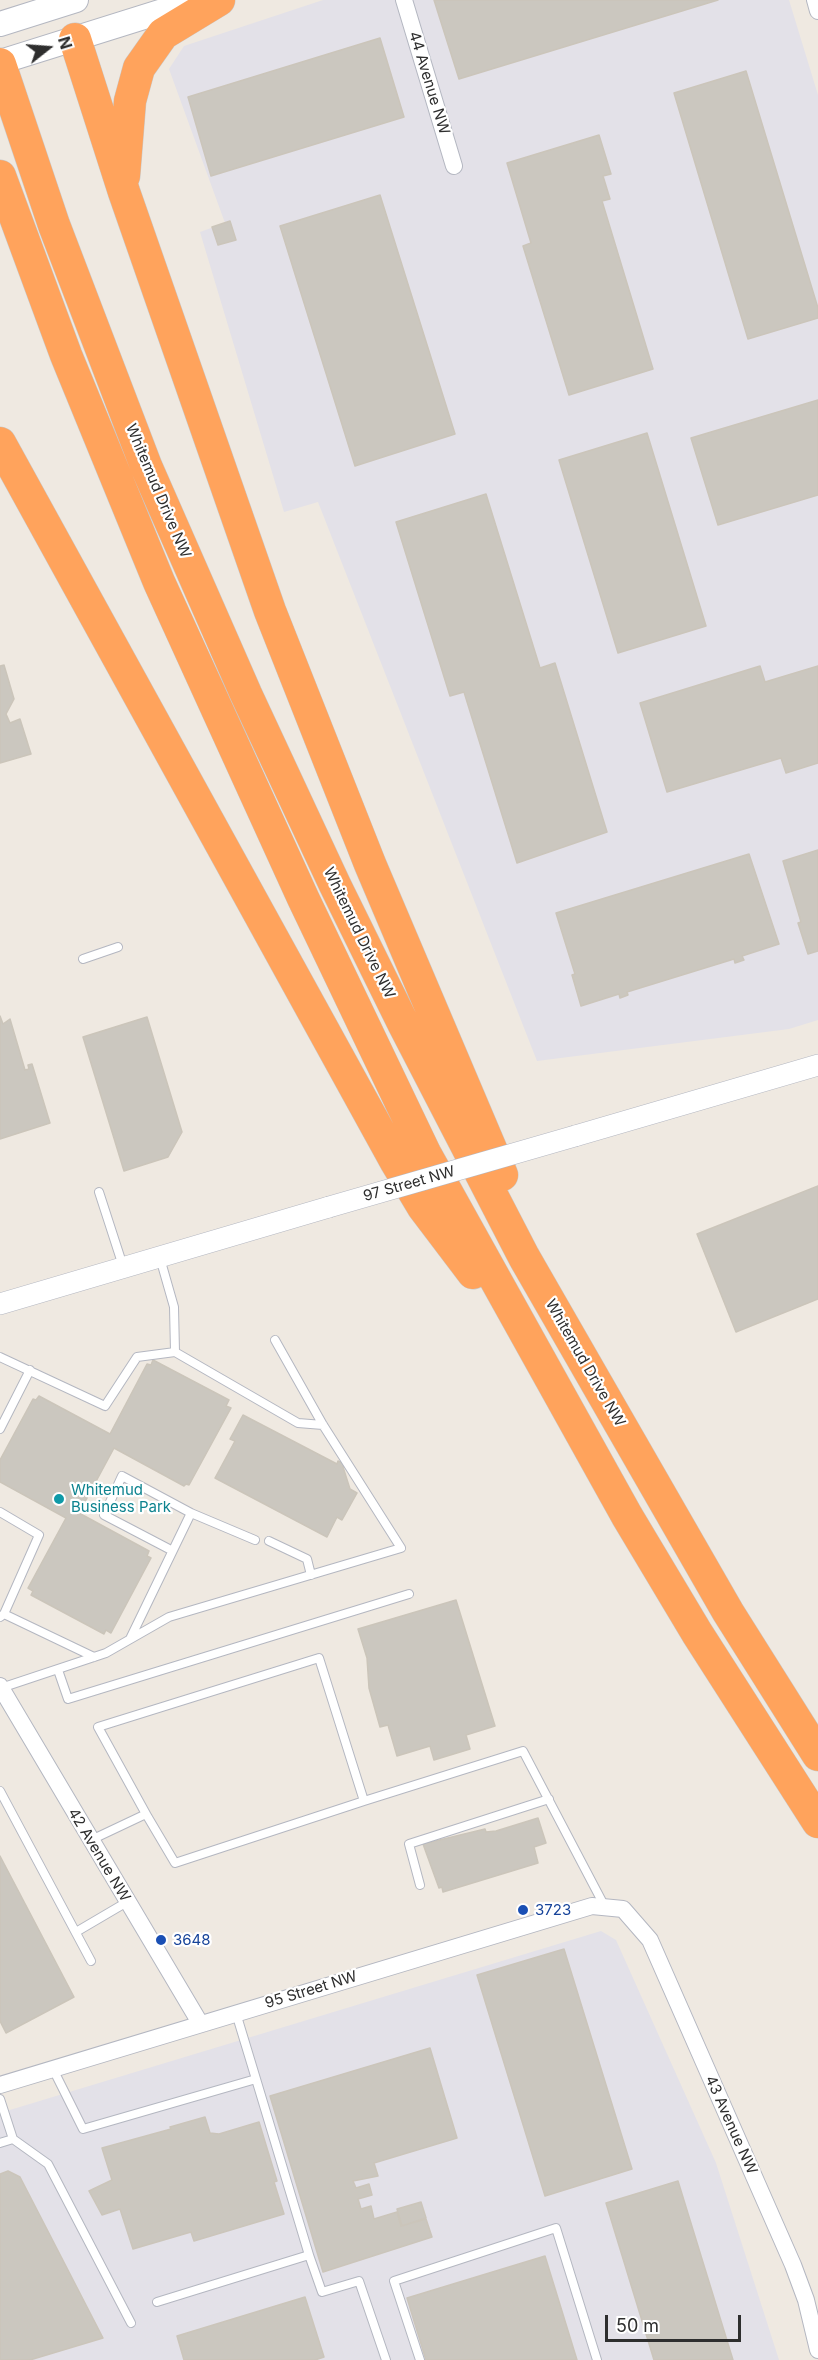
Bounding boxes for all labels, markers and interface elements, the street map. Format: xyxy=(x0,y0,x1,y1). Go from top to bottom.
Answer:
north arrow xyxy=(18,18,78,78)
street label: 44 Avenue NW xyxy=(405,29,453,137)
text: N xyxy=(54,34,77,51)
street label: Whitemud Drive NW xyxy=(122,421,194,561)
street label: Whitemud Drive NW xyxy=(319,864,399,1002)
street label: 97 Street NW xyxy=(361,1162,457,1206)
street label: Whitemud Drive NW xyxy=(541,1296,629,1430)
place label: Whitemud Business Park xyxy=(71,1481,171,1516)
marker: Whitemud Business Park xyxy=(52,1492,66,1506)
street label: 42 Avenue NW xyxy=(64,1805,134,1905)
place label: 3723 xyxy=(535,1901,571,1919)
marker: 3723 xyxy=(516,1903,530,1917)
place label: 3648 xyxy=(173,1931,211,1949)
marker: 3648 xyxy=(154,1933,168,1947)
street label: 95 Street NW xyxy=(263,1967,359,2013)
street label: 43 Avenue NW xyxy=(701,2073,761,2177)
scale bar xyxy=(608,2303,744,2341)
text: 50 m xyxy=(616,2315,659,2336)

